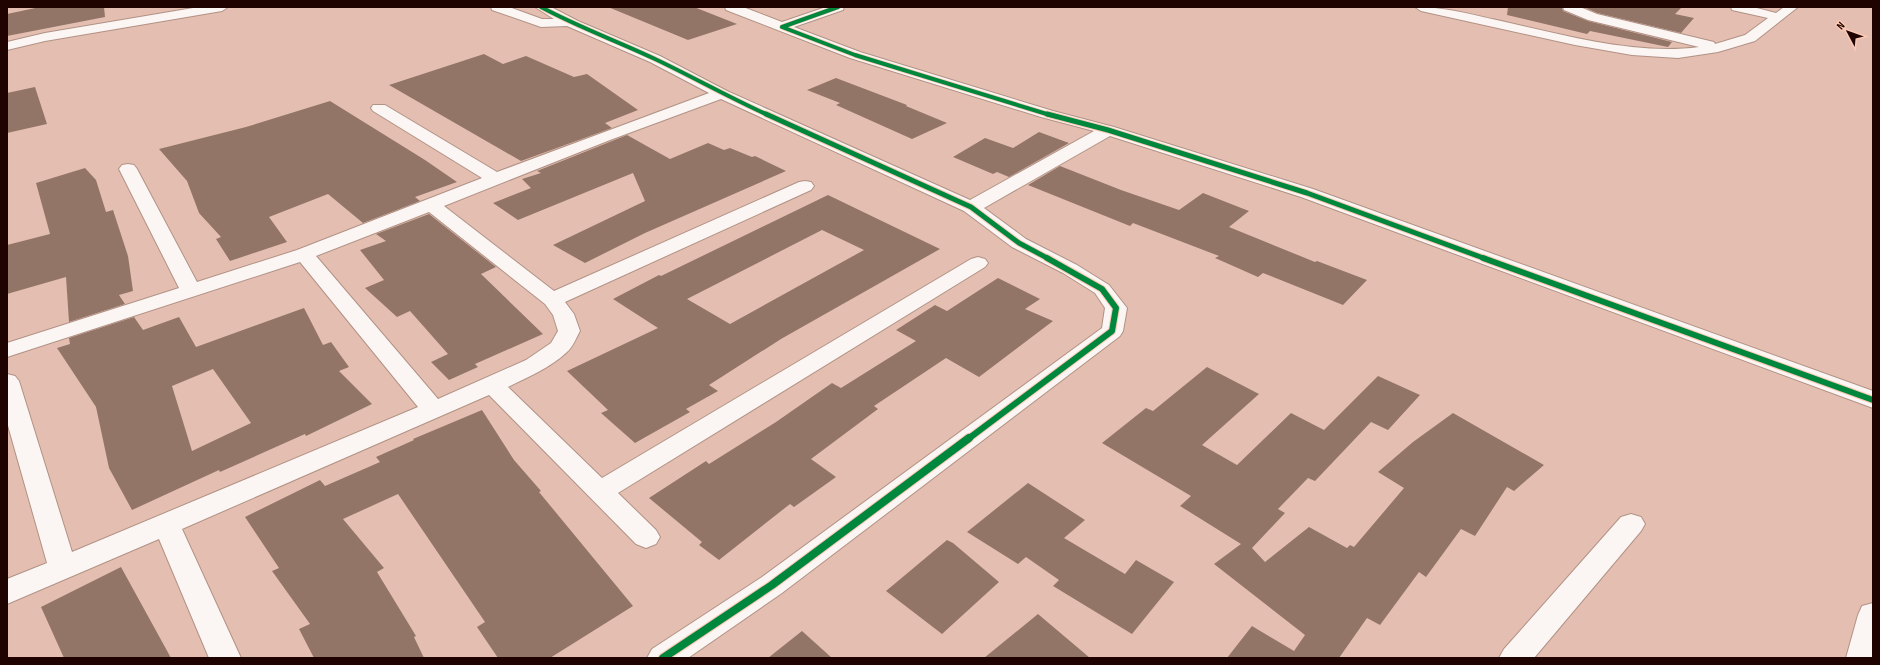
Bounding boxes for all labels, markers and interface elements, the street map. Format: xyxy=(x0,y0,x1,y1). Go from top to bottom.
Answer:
north arrow xyxy=(1828,12,1868,52)
text: N xyxy=(1834,19,1848,32)

